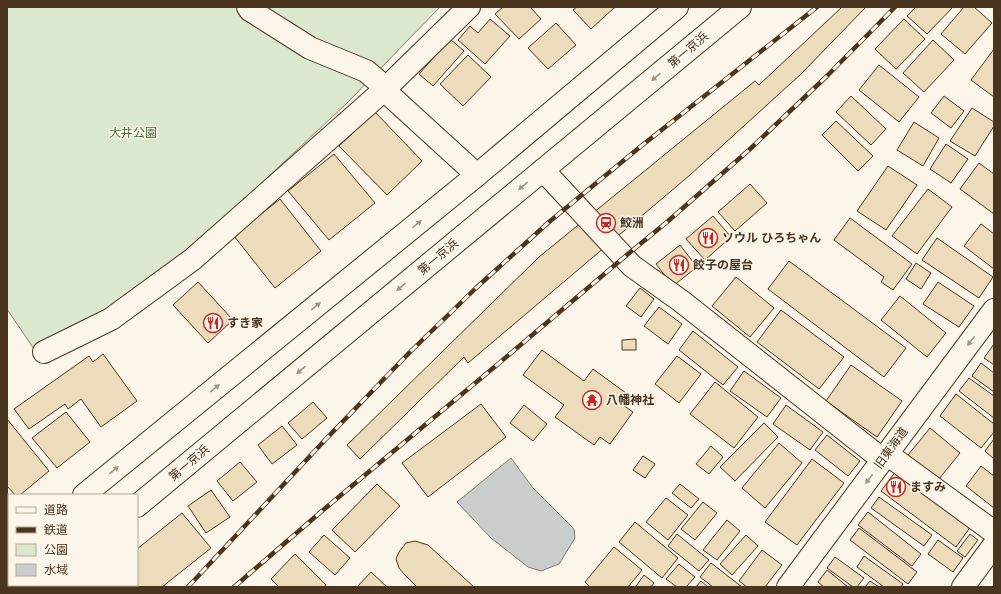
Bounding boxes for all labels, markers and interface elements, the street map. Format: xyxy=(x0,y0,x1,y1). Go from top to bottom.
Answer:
street label: 第一京浜 xyxy=(665,29,711,71)
one-way arrow xyxy=(650,72,661,81)
park label: 大井公園 xyxy=(109,126,157,140)
one-way arrow xyxy=(518,182,529,191)
station icon: 鮫洲 xyxy=(595,212,617,234)
place label: 鮫洲 xyxy=(620,216,644,230)
one-way arrow xyxy=(411,220,422,229)
restaurant icon: ソウル ひろちゃん xyxy=(697,227,719,249)
place label: ソウル ひろちゃん xyxy=(722,231,821,245)
street label: 第一京浜 xyxy=(415,236,461,278)
restaurant icon: 餃子の屋台 xyxy=(668,254,690,276)
place label: 餃子の屋台 xyxy=(692,258,753,272)
one-way arrow xyxy=(396,283,407,292)
one-way arrow xyxy=(310,302,321,311)
restaurant icon: すき家 xyxy=(202,312,224,334)
place label: すき家 xyxy=(227,316,263,330)
one-way arrow xyxy=(967,336,975,346)
one-way arrow xyxy=(296,366,307,374)
one-way arrow xyxy=(210,384,220,393)
temple icon: 八幡神社 xyxy=(581,389,603,411)
place label: 八幡神社 xyxy=(606,393,654,407)
street label: 旧東海道 xyxy=(871,424,911,472)
street label: 第一京浜 xyxy=(166,442,212,484)
one-way arrow xyxy=(109,466,120,475)
one-way arrow xyxy=(864,474,873,485)
restaurant icon: ますみ xyxy=(885,476,907,498)
place label: ますみ xyxy=(910,480,946,494)
legend xyxy=(8,494,138,586)
text: 道路 xyxy=(44,503,68,517)
text: 鉄道 xyxy=(44,523,68,537)
text: 公園 xyxy=(44,543,68,557)
text: 水域 xyxy=(44,563,68,577)

